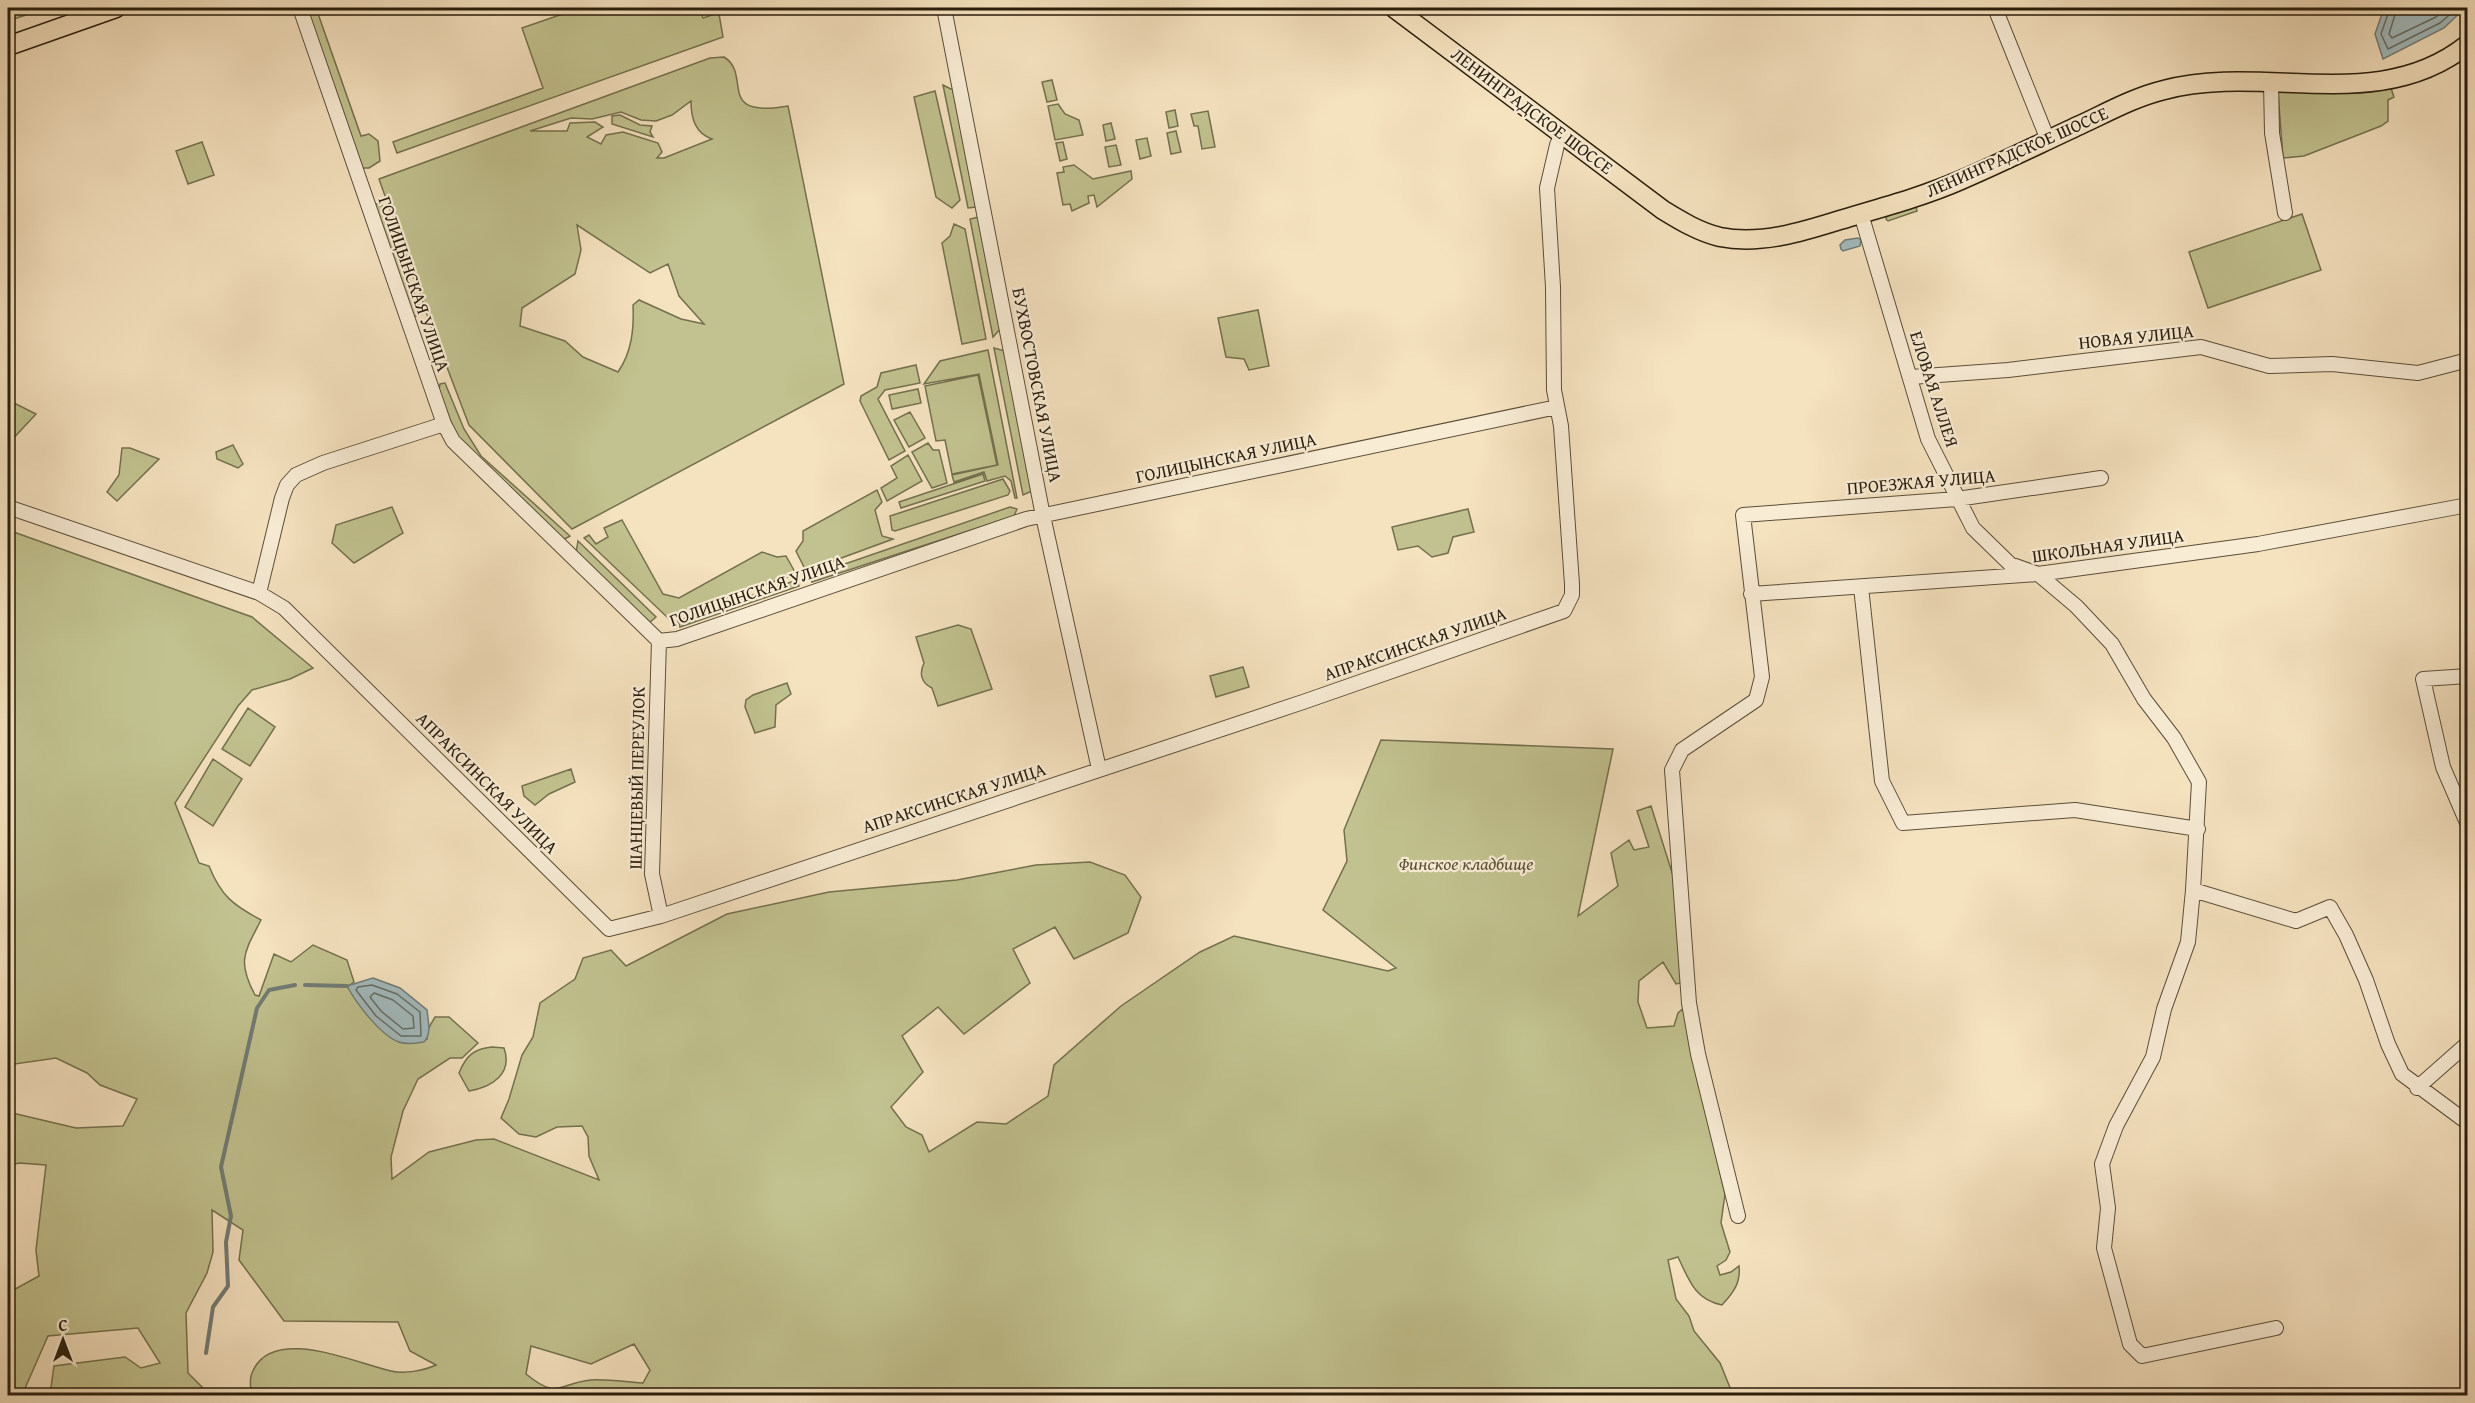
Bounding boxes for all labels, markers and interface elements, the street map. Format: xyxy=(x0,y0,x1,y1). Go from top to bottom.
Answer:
street label: ЛЕНИНГРАДСКОЕ ШОССЕ xyxy=(1446,41,1619,181)
street label: ЛЕНИНГРАДСКОЕ ШОССЕ xyxy=(1921,99,2112,204)
street label: ГОЛИЦЫНСКАЯ УЛИЦА xyxy=(372,192,457,375)
street label: БУХВОСТОВСКАЯ УЛИЦА xyxy=(1005,285,1070,485)
street label: НОВАЯ УЛИЦА xyxy=(2077,317,2195,356)
street label: ЕЛОВАЯ АЛЛЕЯ xyxy=(1903,327,1966,451)
street label: ГОЛИЦЫНСКАЯ УЛИЦА xyxy=(1133,425,1319,490)
street label: ПРОЕЗЖАЯ УЛИЦА xyxy=(1846,462,1996,501)
street label: ШКОЛЬНАЯ УЛИЦА xyxy=(2030,521,2186,570)
street label: ГОЛИЦЫНСКАЯ УЛИЦА xyxy=(665,548,848,633)
street label: АПРАКСИНСКАЯ УЛИЦА xyxy=(1320,600,1510,687)
street label: ШАНЦЕВЫЙ ПЕРЕУЛОК xyxy=(621,686,652,870)
street label: АПРАКСИНСКАЯ УЛИЦА xyxy=(410,705,565,860)
street label: АПРАКСИНСКАЯ УЛИЦА xyxy=(859,755,1049,840)
park label: Финское кладбище xyxy=(1398,850,1534,877)
north arrow xyxy=(33,1310,93,1370)
text: С xyxy=(58,1313,68,1337)

